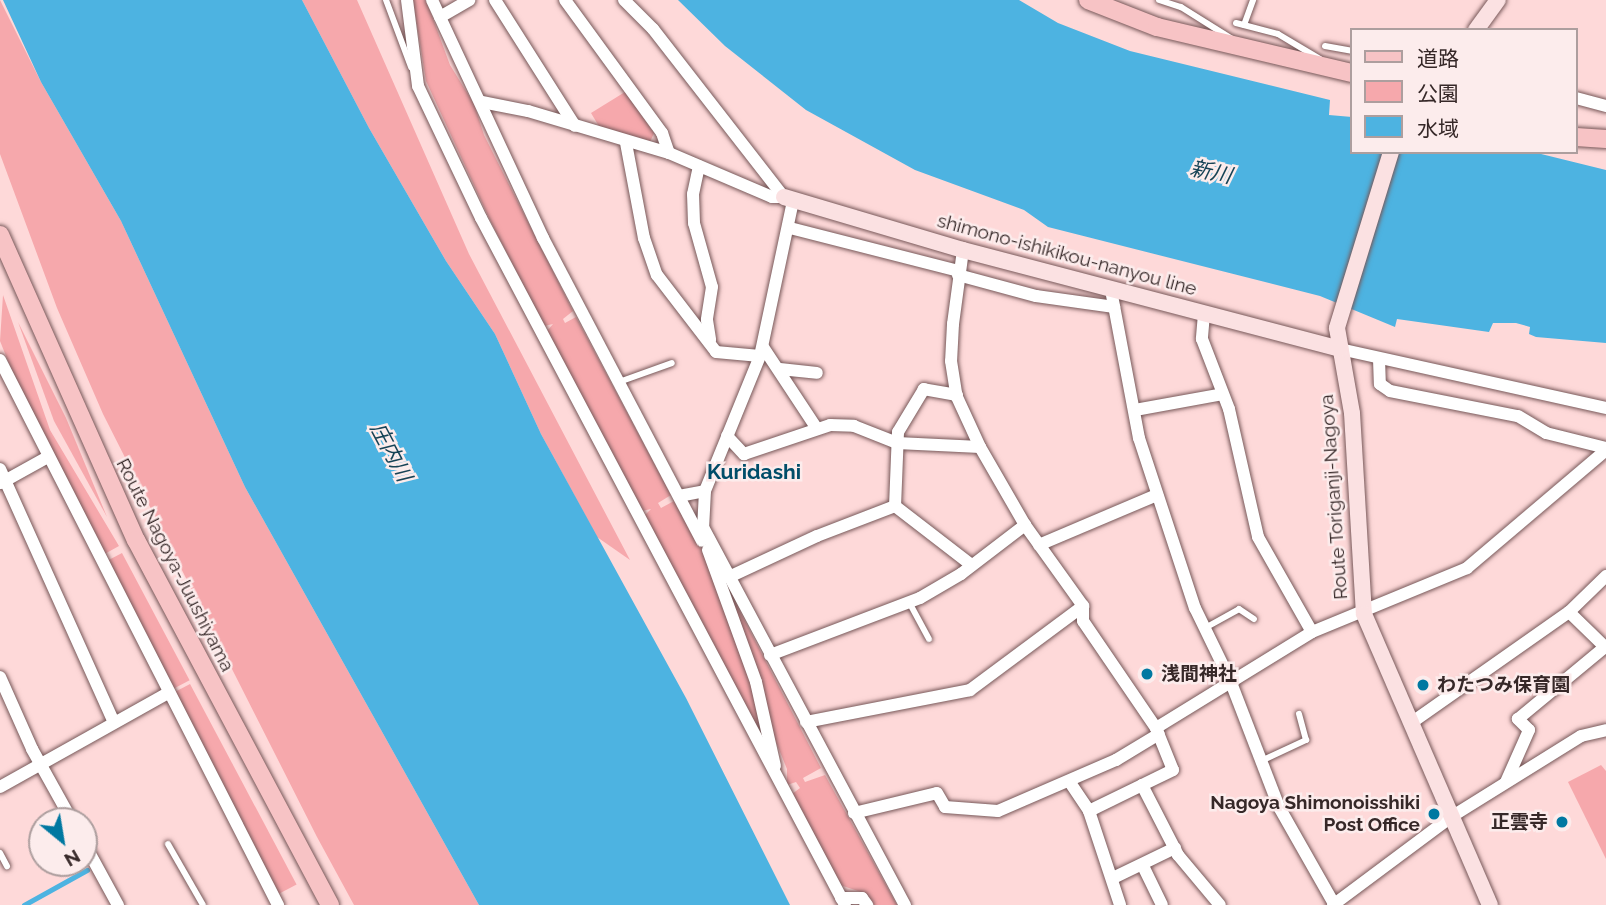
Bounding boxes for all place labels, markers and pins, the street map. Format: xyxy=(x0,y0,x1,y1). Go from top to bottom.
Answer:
place label: 浅間神社 xyxy=(1161,663,1237,685)
marker: 浅間神社 xyxy=(1139,666,1155,682)
place label: わたつみ保育園 xyxy=(1437,674,1570,696)
marker: わたつみ保育園 xyxy=(1415,677,1431,693)
place label: Nagoya Shimonoisshiki Post Office xyxy=(1210,792,1420,836)
marker: Nagoya Shimonoisshiki Post Office xyxy=(1426,806,1442,822)
place label: 正雲寺 xyxy=(1491,811,1548,833)
marker: 正雲寺 xyxy=(1554,814,1570,830)

